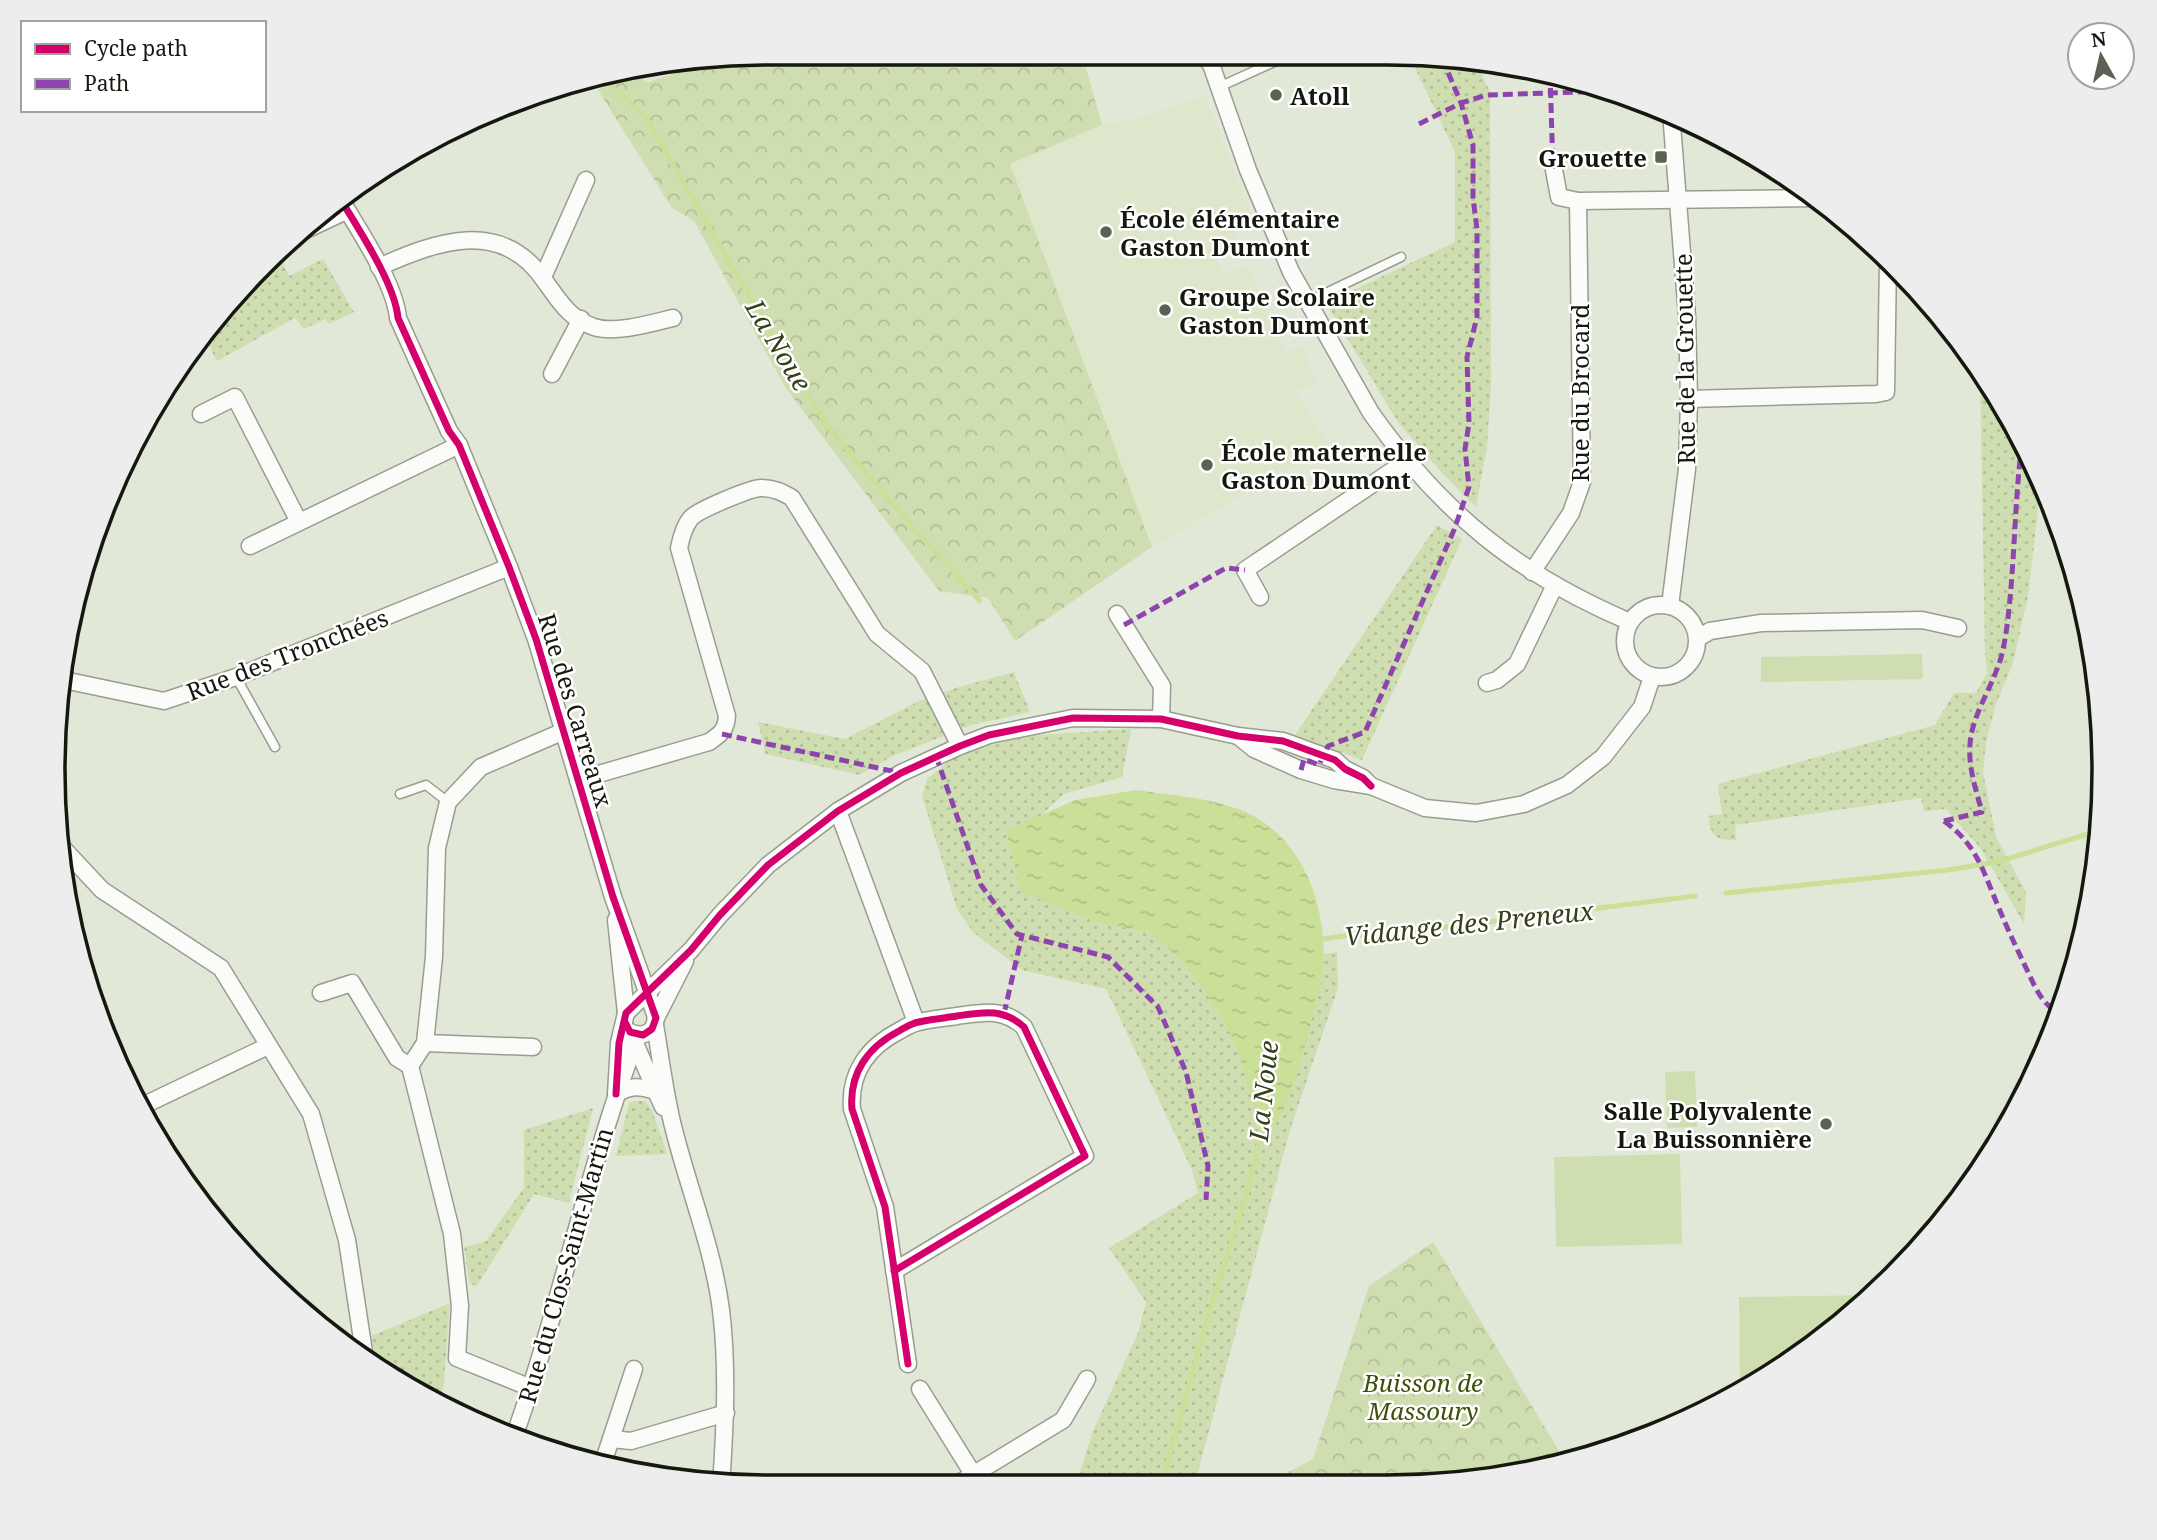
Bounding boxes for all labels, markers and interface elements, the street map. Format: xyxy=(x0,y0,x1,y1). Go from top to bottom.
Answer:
legend xyxy=(21,21,266,112)
north arrow xyxy=(2066,21,2136,91)
text: N xyxy=(2089,25,2108,53)
text: Cycle path xyxy=(84,34,188,62)
text: Path xyxy=(84,69,129,97)
place label: Atoll xyxy=(1290,79,1350,112)
marker: Atoll xyxy=(1268,87,1284,103)
place label: Grouette xyxy=(1538,141,1647,174)
marker: Grouette xyxy=(1653,149,1669,165)
place label: École élémentaire Gaston Dumont xyxy=(1120,202,1340,263)
marker: École élémentaire Gaston Dumont xyxy=(1098,224,1114,240)
street label: Rue de la Grouette xyxy=(1666,253,1702,465)
place label: Groupe Scolaire Gaston Dumont xyxy=(1179,280,1375,341)
water label: La Noue xyxy=(737,292,821,398)
marker: Groupe Scolaire Gaston Dumont xyxy=(1157,302,1173,318)
street label: Rue du Brocard xyxy=(1563,303,1596,482)
place label: École maternelle Gaston Dumont xyxy=(1221,435,1427,496)
marker: École maternelle Gaston Dumont xyxy=(1199,457,1215,473)
street label: Rue des Tronchées xyxy=(181,600,393,708)
street label: Rue des Carreaux xyxy=(531,609,621,811)
water label: Vidange des Preneux xyxy=(1342,892,1596,954)
water label: La Noue xyxy=(1240,1039,1286,1144)
place label: Salle Polyvalente La Buissonnière xyxy=(1604,1094,1812,1155)
marker: Salle Polyvalente La Buissonnière xyxy=(1818,1116,1834,1132)
street label: Rue du Clos-Saint-Martin xyxy=(510,1123,620,1407)
park label: Buisson de Massoury xyxy=(1362,1366,1483,1427)

